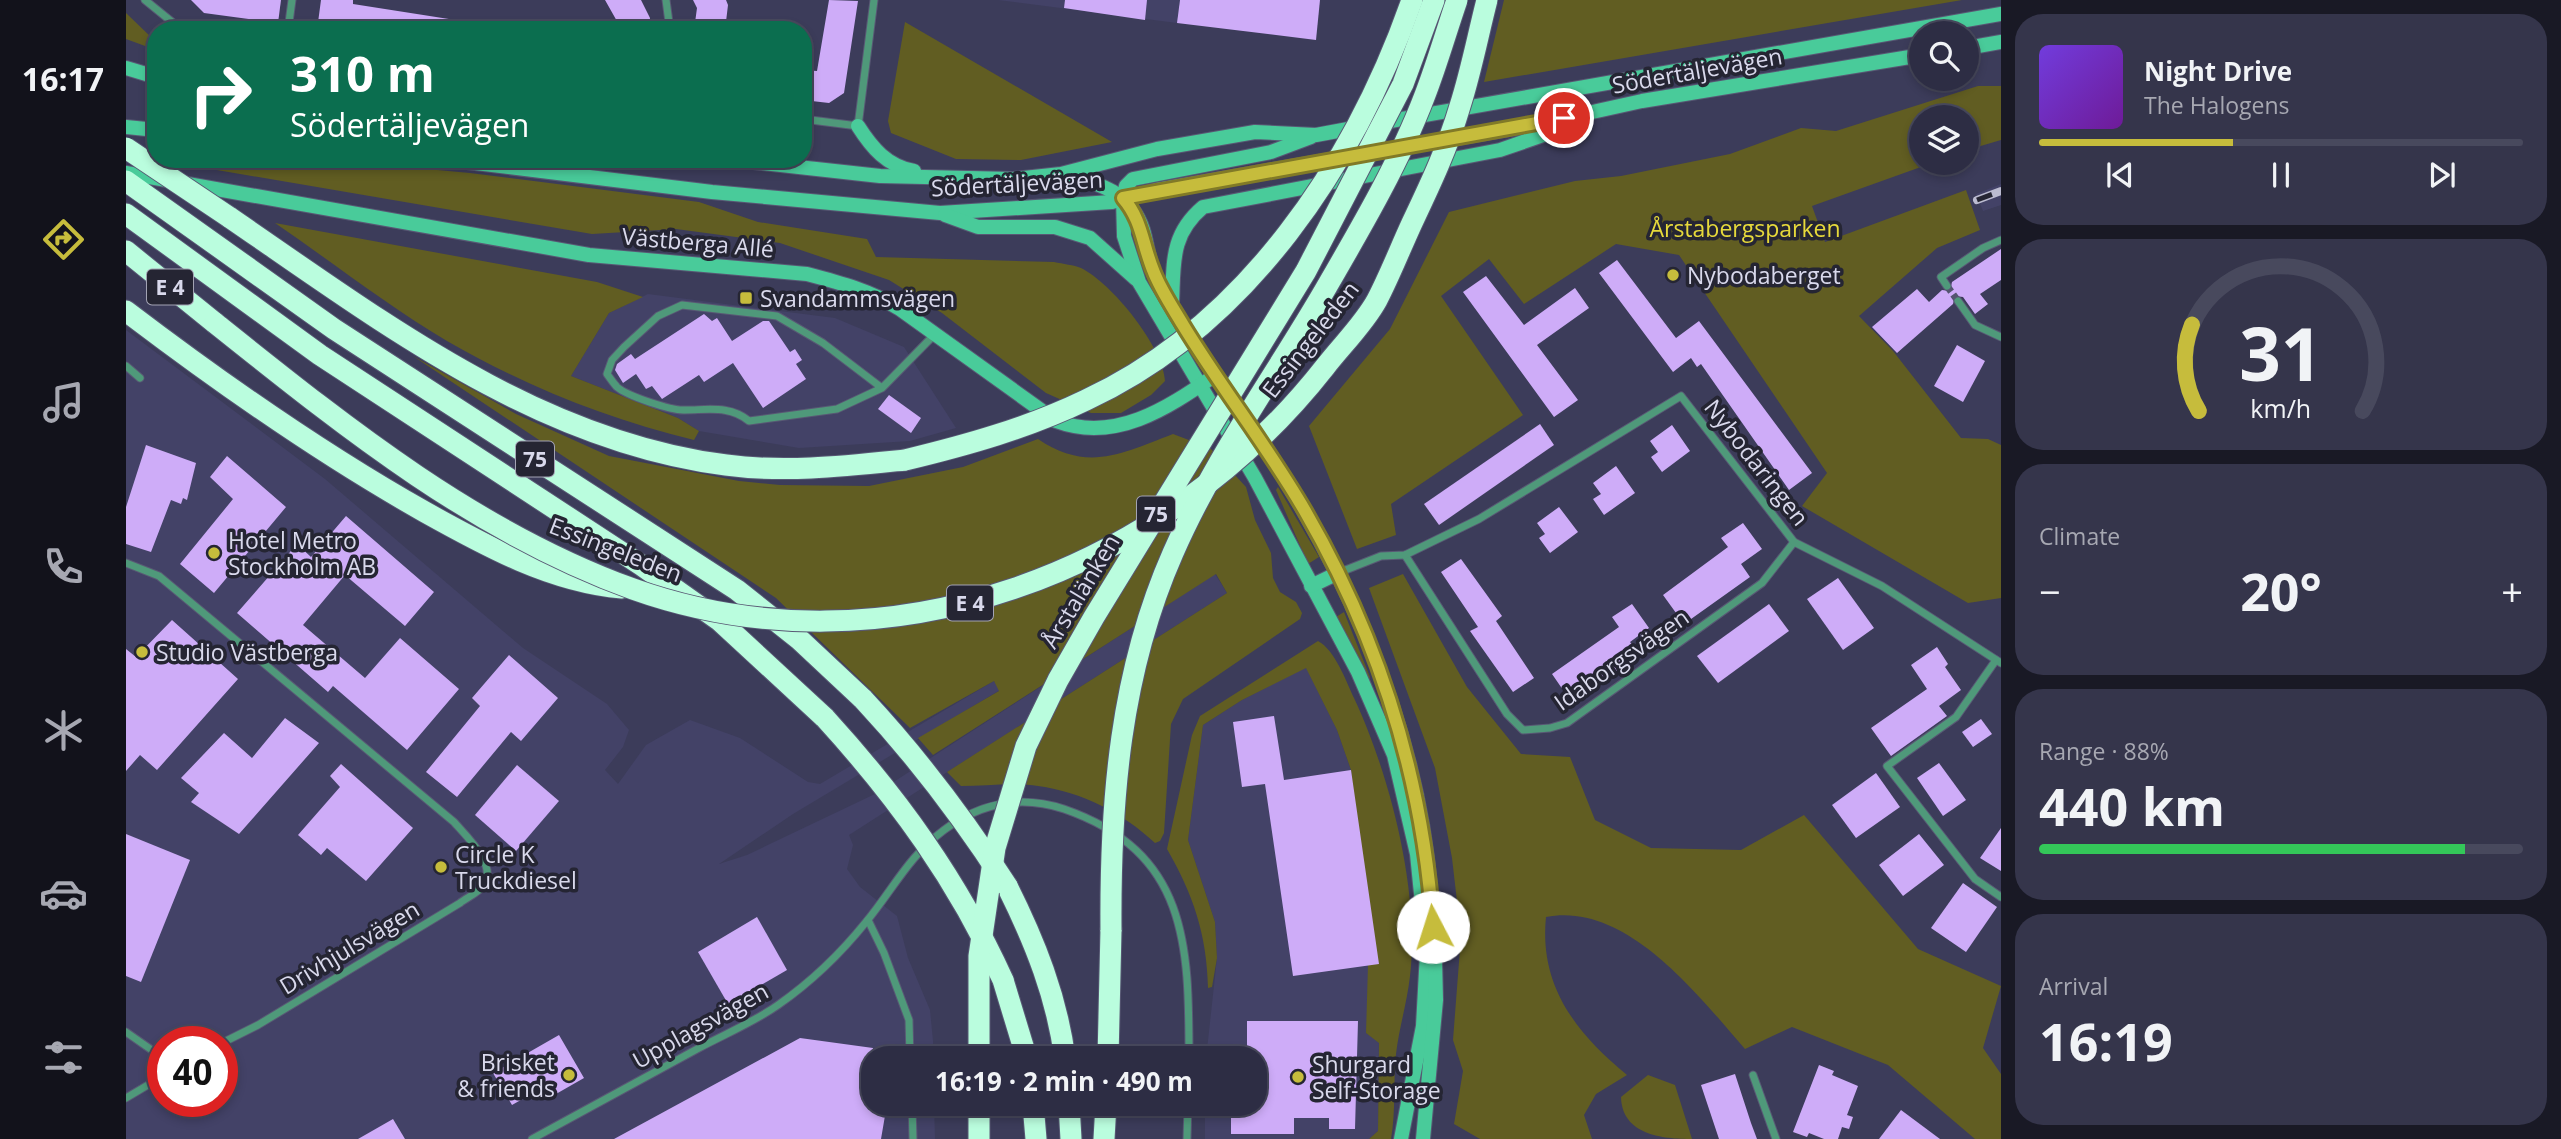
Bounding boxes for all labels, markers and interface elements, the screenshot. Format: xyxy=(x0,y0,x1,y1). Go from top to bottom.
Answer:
map controls xyxy=(1909,21,1979,175)
button: search xyxy=(1909,21,1979,91)
street label: Södertäljevägen xyxy=(1609,39,1785,101)
text: 310 m xyxy=(290,40,435,106)
icon: right xyxy=(175,49,266,140)
text: Night Drive xyxy=(2144,53,2292,89)
text: 16:17 xyxy=(22,57,104,100)
pin xyxy=(1534,88,1594,148)
text: The Halogens xyxy=(2144,89,2290,121)
icon: arrive xyxy=(1545,99,1583,137)
text: Södertäljevägen xyxy=(290,103,529,146)
button: layers xyxy=(1909,105,1979,175)
icon: previous xyxy=(2101,156,2139,194)
icon: pause xyxy=(2262,156,2300,194)
icon: next xyxy=(2423,156,2461,194)
street label: Södertäljevägen xyxy=(930,163,1104,203)
park label: Årstabergsparken xyxy=(1649,212,1841,244)
icon: directions xyxy=(39,215,88,264)
street label: Västberga Allé xyxy=(621,219,775,265)
place label: Nybodaberget xyxy=(1687,259,1841,291)
marker: Nybodaberget xyxy=(1665,267,1681,283)
road number: E 4 xyxy=(147,270,193,304)
street label: Essingeleden xyxy=(1254,274,1366,404)
place label: Svandammsvägen xyxy=(760,282,955,314)
marker: Svandammsvägen xyxy=(738,290,754,306)
text: 31 xyxy=(2239,303,2323,402)
icon: music xyxy=(39,378,88,427)
text: km/h xyxy=(2251,390,2311,424)
street label: Nybodaringen xyxy=(1697,392,1817,532)
road number: 75 xyxy=(516,442,554,476)
road number: 75 xyxy=(1137,496,1175,532)
street label: Essingeleden xyxy=(545,509,687,589)
text: Climate xyxy=(2039,520,2120,552)
place label: Hotel Metro Stockholm AB xyxy=(228,524,376,582)
street label: Årstalänken xyxy=(1033,528,1127,654)
icon: phone xyxy=(39,542,88,591)
marker: Hotel Metro Stockholm AB xyxy=(206,545,222,561)
text: 20° xyxy=(2240,555,2322,626)
text: − xyxy=(2039,565,2061,617)
text: + xyxy=(2501,565,2523,617)
road number: E 4 xyxy=(947,586,993,620)
street label: Idaborgsvägen xyxy=(1547,601,1695,717)
place label: Studio Västberga xyxy=(156,636,338,668)
marker: Studio Västberga xyxy=(134,644,150,660)
icon: climate xyxy=(39,706,88,755)
text: Range · 88% xyxy=(2039,735,2169,767)
text: 440 km xyxy=(2039,770,2225,841)
place label: Circle K Truckdiesel xyxy=(455,838,577,896)
marker: Circle K Truckdiesel xyxy=(433,859,449,875)
icon: car xyxy=(39,869,88,918)
position arrow xyxy=(1396,890,1470,964)
street label: Drivhjulsvägen xyxy=(273,893,425,1001)
text: Arrival xyxy=(2039,970,2108,1002)
street label: Upplagsvägen xyxy=(626,974,774,1076)
text: 16:19 xyxy=(2039,1005,2173,1076)
speed limit sign: 40 xyxy=(147,1026,238,1117)
icon: filters xyxy=(39,1033,88,1082)
place label: Brisket & friends xyxy=(457,1046,555,1104)
place label: Shurgard Self-Storage xyxy=(1312,1048,1441,1106)
text: 16:19 · 2 min · 490 m xyxy=(935,1063,1193,1099)
marker: Brisket & friends xyxy=(561,1067,577,1083)
marker: Shurgard Self-Storage xyxy=(1290,1069,1306,1085)

